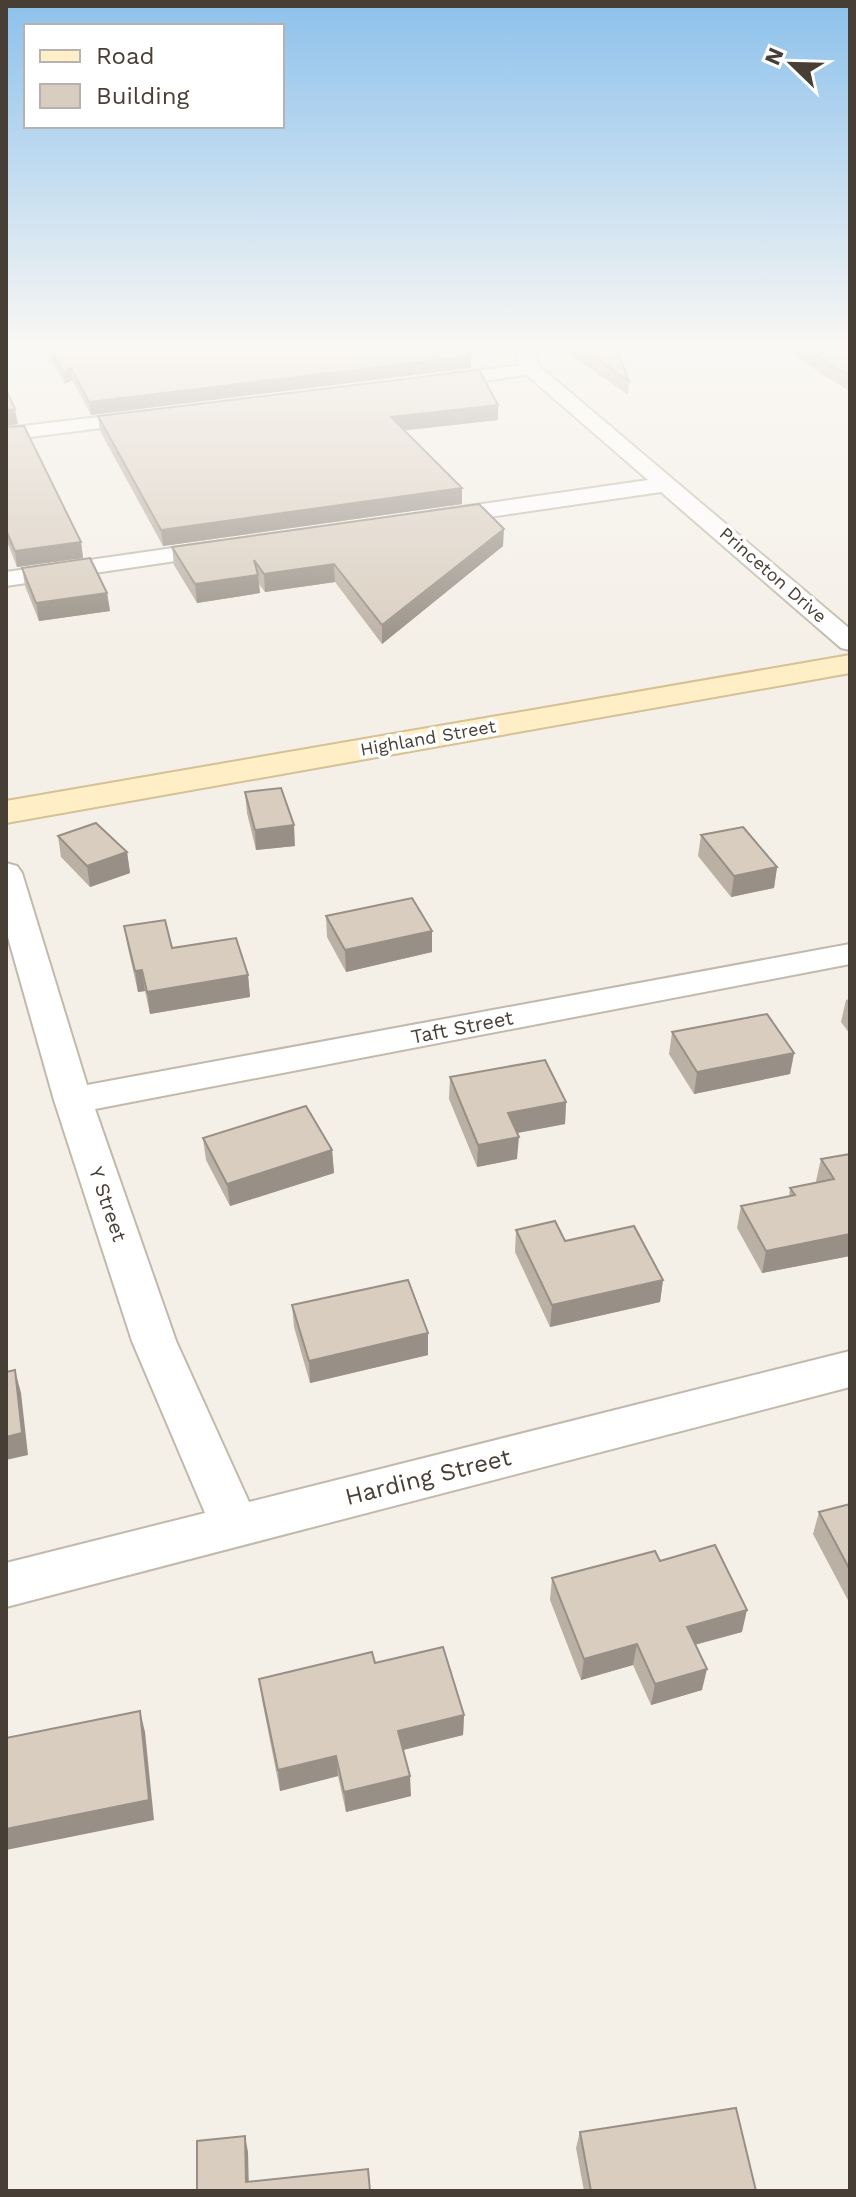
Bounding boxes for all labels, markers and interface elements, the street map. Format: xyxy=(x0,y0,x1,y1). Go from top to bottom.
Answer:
legend xyxy=(24,24,284,128)
north arrow xyxy=(752,24,832,104)
text: Road xyxy=(96,42,155,70)
text: N xyxy=(759,44,789,69)
text: Building xyxy=(96,82,189,110)
street label: Princeton Drive xyxy=(716,522,831,627)
street label: Highland Street xyxy=(359,715,498,760)
street label: Taft Street xyxy=(409,1005,516,1049)
street label: Y Street xyxy=(84,1163,132,1245)
street label: Harding Street xyxy=(342,1443,514,1511)

